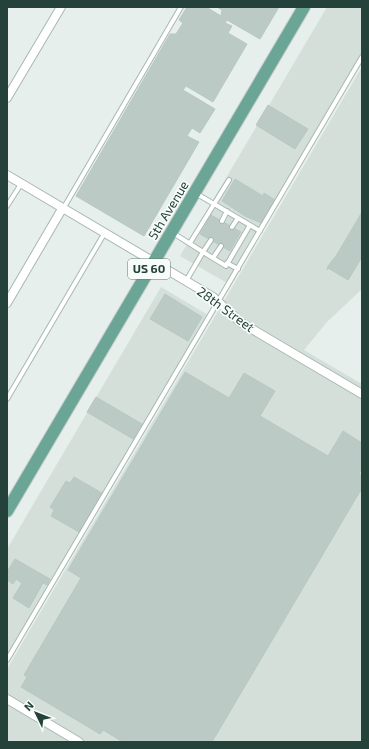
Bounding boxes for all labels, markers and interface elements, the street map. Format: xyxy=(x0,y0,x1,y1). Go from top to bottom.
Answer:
street label: 5th Avenue xyxy=(144,178,192,242)
road number: US 60 xyxy=(128,259,170,279)
street label: 28th Street xyxy=(194,283,258,335)
north arrow xyxy=(16,693,56,733)
text: N xyxy=(21,698,36,713)

